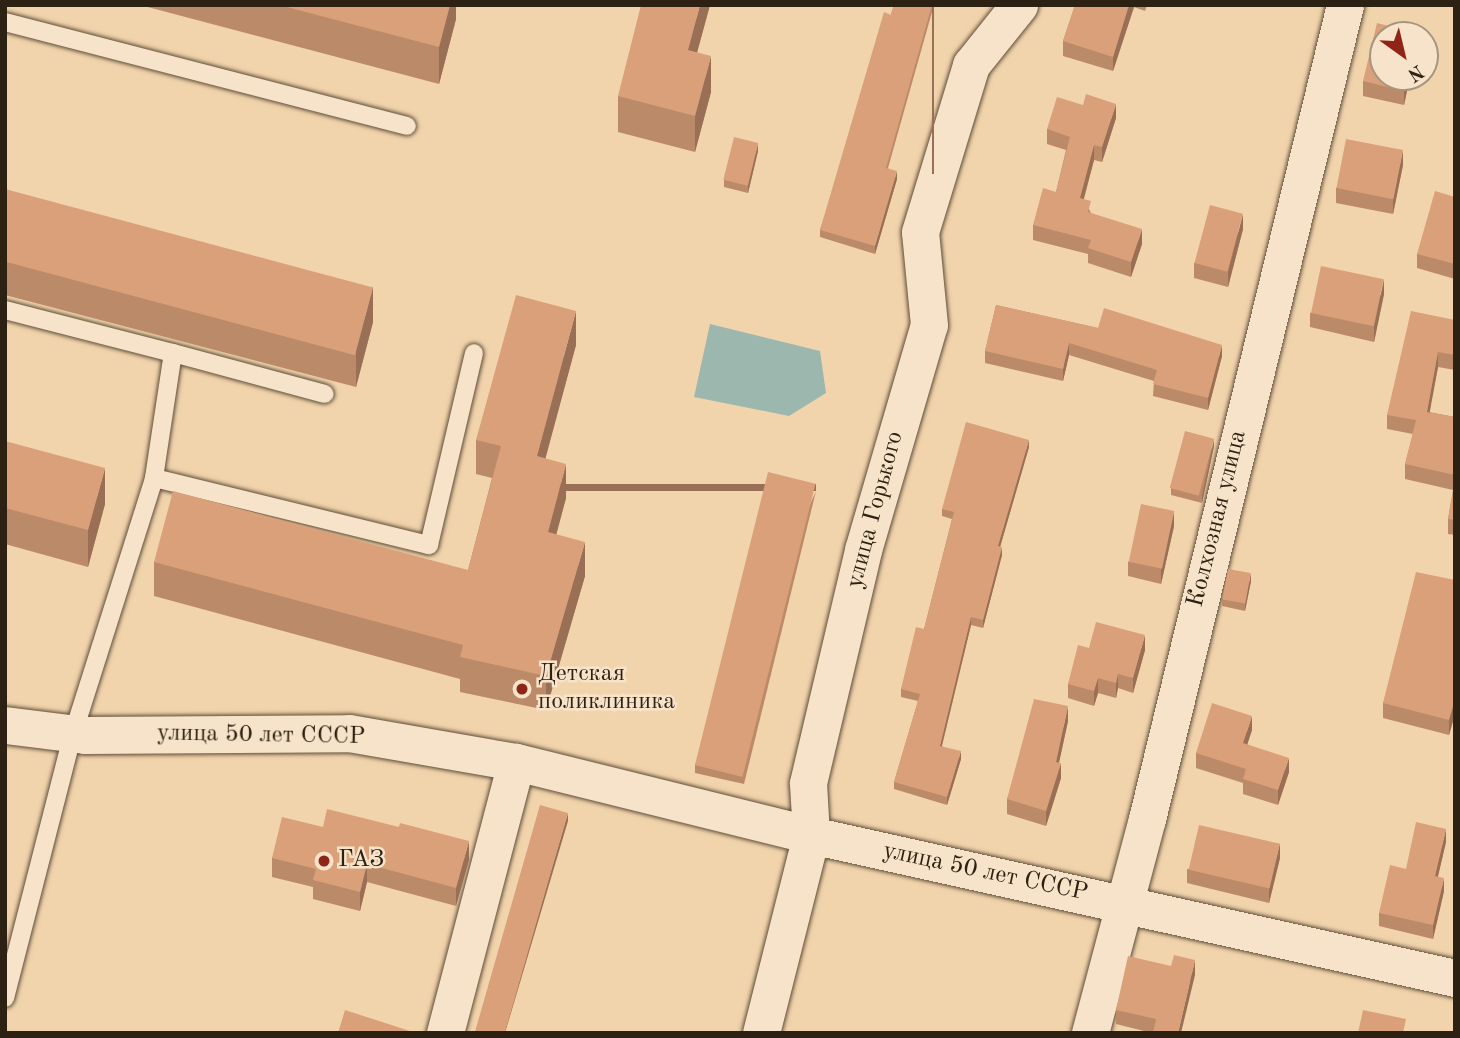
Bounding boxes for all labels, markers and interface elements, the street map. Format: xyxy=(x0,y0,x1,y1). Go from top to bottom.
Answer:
north arrow xyxy=(1369,21,1439,91)
text: N xyxy=(1404,60,1426,84)
street label: улица Горького xyxy=(841,428,911,592)
street label: Колхозная улица xyxy=(1182,428,1254,610)
place label: Детская поликлиника xyxy=(538,661,675,717)
marker: Детская поликлиника xyxy=(512,679,532,699)
street label: улица 50 лет СССР xyxy=(157,720,365,752)
street label: улица 50 лет СССР xyxy=(880,837,1090,909)
place label: ГАЗ xyxy=(338,847,384,875)
marker: ГАЗ xyxy=(316,853,332,869)

